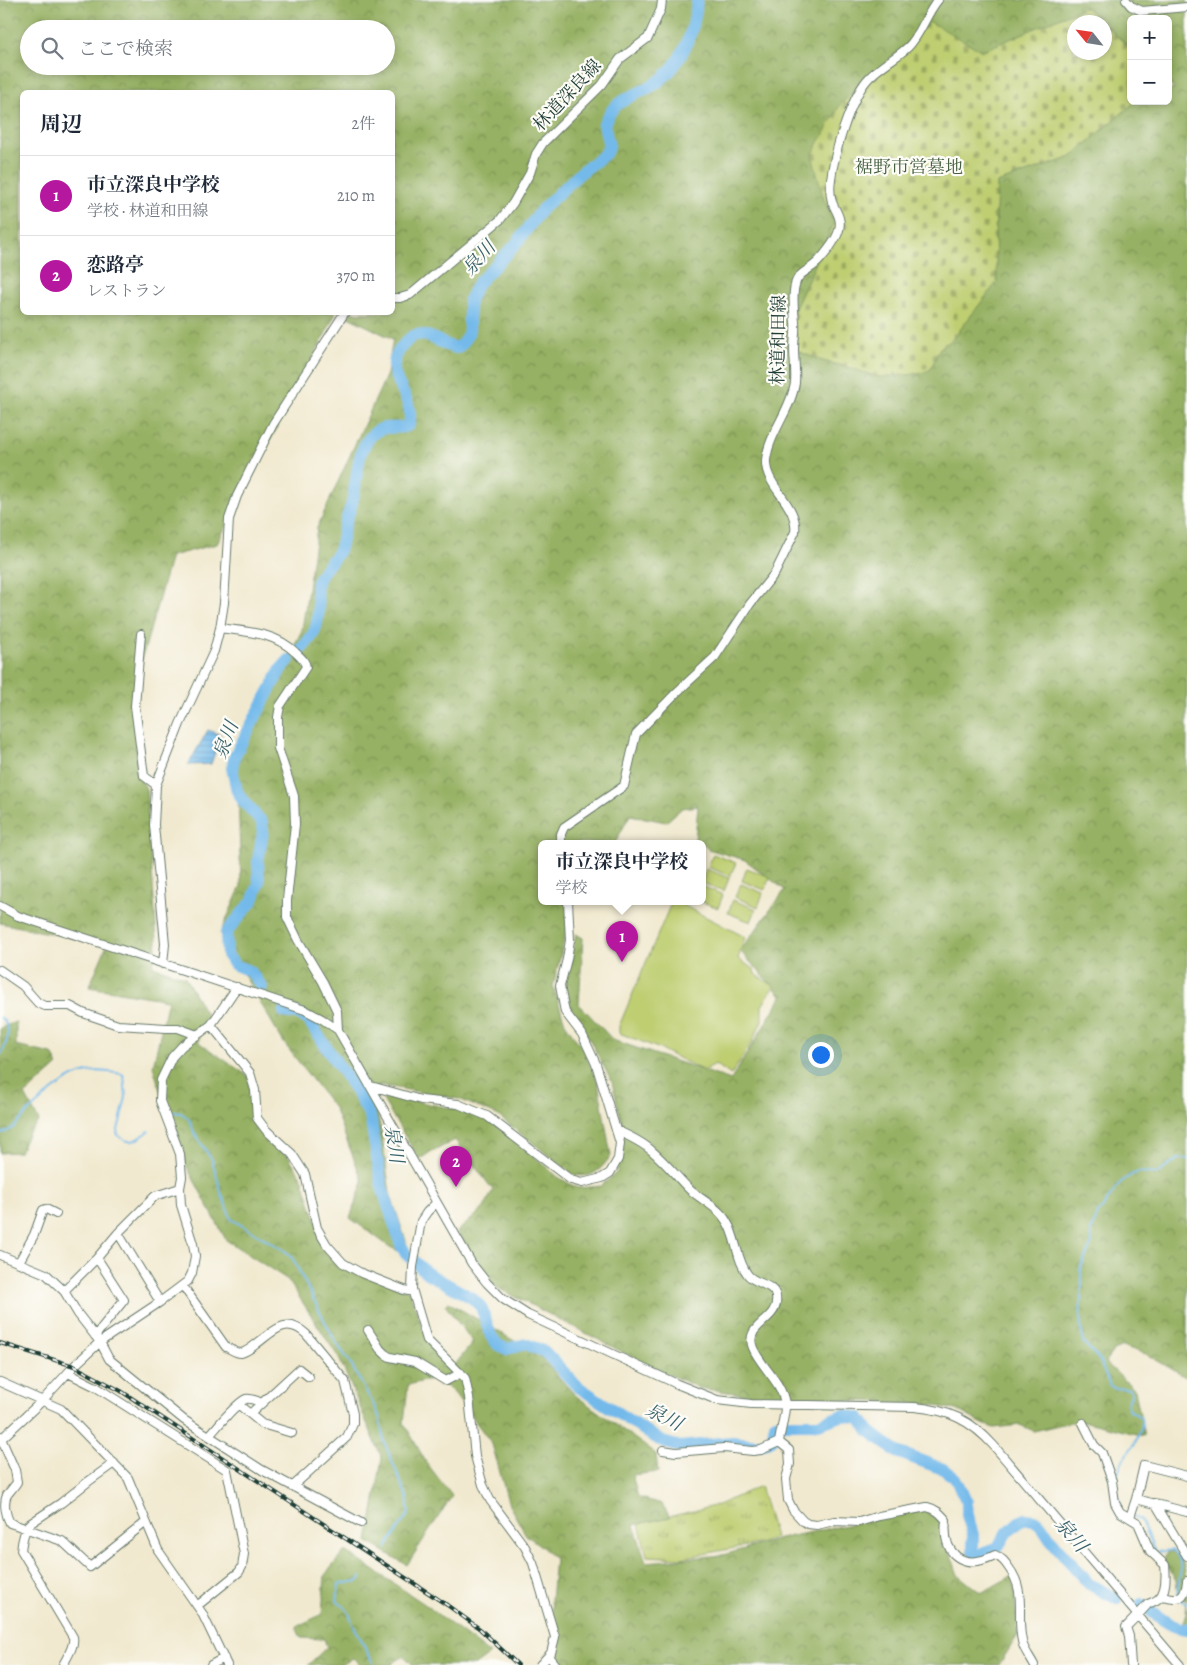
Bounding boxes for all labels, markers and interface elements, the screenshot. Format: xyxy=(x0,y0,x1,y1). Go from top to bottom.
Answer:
north arrow xyxy=(1067,15,1112,60)
map controls xyxy=(1127,15,1172,105)
button: + xyxy=(1127,15,1172,60)
search box xyxy=(20,20,395,75)
icon: search xyxy=(38,34,66,62)
text: ここで検索 xyxy=(78,36,173,62)
street label: 林道深良線 xyxy=(528,54,606,136)
button: − xyxy=(1127,60,1172,105)
text: 周辺 xyxy=(40,110,82,138)
text: 2件 xyxy=(351,113,375,135)
park label: 裾野市営墓地 xyxy=(855,155,963,179)
text: 市立深良中学校 xyxy=(87,172,220,198)
text: 1 xyxy=(53,185,59,207)
text: 210 m xyxy=(337,185,375,207)
text: 学校 · 林道和田線 xyxy=(87,200,209,222)
water label: 泉川 xyxy=(457,234,503,281)
text: 恋路亭 xyxy=(87,252,144,278)
text: 2 xyxy=(52,265,60,287)
text: 370 m xyxy=(337,265,375,287)
text: レストラン xyxy=(87,280,167,302)
street label: 林道和田線 xyxy=(765,295,791,385)
water label: 泉川 xyxy=(207,716,246,762)
popup xyxy=(538,840,706,905)
text: 市立深良中学校 xyxy=(555,849,689,875)
text: 学校 xyxy=(555,877,588,899)
pin: 1 xyxy=(606,921,638,962)
your location xyxy=(808,1042,834,1068)
water label: 泉川 xyxy=(378,1123,410,1167)
pin: 2 xyxy=(440,1146,472,1187)
water label: 泉川 xyxy=(641,1397,689,1438)
water label: 泉川 xyxy=(1049,1512,1095,1559)

